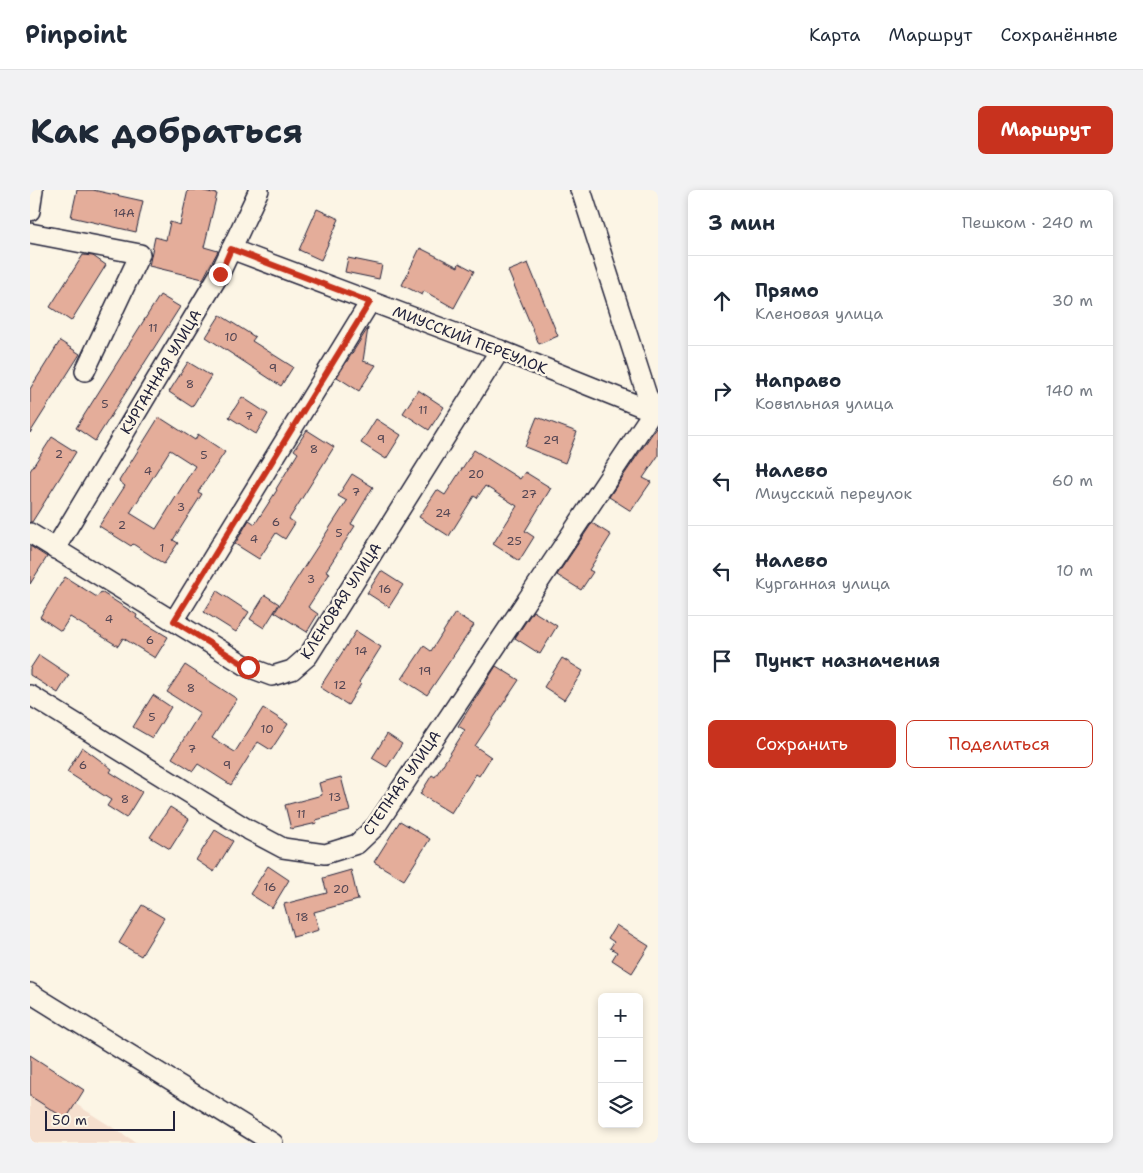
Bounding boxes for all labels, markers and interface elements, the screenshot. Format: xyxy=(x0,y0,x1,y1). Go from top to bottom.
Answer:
text: Pinpoint xyxy=(25,19,127,51)
text: Карта xyxy=(809,23,860,47)
text: Маршрут xyxy=(888,23,972,47)
text: Сохранённые xyxy=(1000,23,1118,47)
button: Маршрут xyxy=(978,106,1113,154)
text: Как добраться xyxy=(30,107,303,154)
house number: 14А xyxy=(113,205,135,221)
text: 3 мин xyxy=(708,209,775,237)
text: Пешком · 240 m xyxy=(962,212,1093,233)
route end xyxy=(209,263,232,286)
text: Прямо xyxy=(755,278,819,303)
icon: ahead xyxy=(708,287,736,315)
text: 30 m xyxy=(1052,290,1093,311)
street label: МИУССКИЙ ПЕРЕУЛОК xyxy=(390,300,551,379)
text: Кленовая улица xyxy=(755,303,883,324)
street label: КУРГАННАЯ УЛИЦА xyxy=(116,306,206,438)
house number: 11 xyxy=(148,320,158,336)
house number: 10 xyxy=(224,329,238,345)
house number: 9 xyxy=(269,360,277,376)
text: Направо xyxy=(755,368,841,393)
house number: 8 xyxy=(186,376,194,392)
icon: right xyxy=(708,377,736,405)
text: 140 m xyxy=(1046,380,1093,401)
text: Ковыльная улица xyxy=(755,393,893,414)
house number: 5 xyxy=(101,396,109,412)
house number: 11 xyxy=(418,402,428,418)
house number: 7 xyxy=(245,408,253,424)
house number: 9 xyxy=(377,431,385,447)
house number: 29 xyxy=(543,432,559,448)
house number: 8 xyxy=(310,441,318,457)
house number: 2 xyxy=(55,446,63,462)
house number: 5 xyxy=(200,447,208,463)
text: Налево xyxy=(755,458,828,483)
house number: 4 xyxy=(144,463,152,479)
house number: 20 xyxy=(468,466,484,482)
icon: left xyxy=(708,467,736,495)
text: 60 m xyxy=(1052,470,1093,491)
text: Миусский переулок xyxy=(755,483,912,504)
house number: 7 xyxy=(352,484,360,500)
house number: 27 xyxy=(521,486,537,502)
house number: 3 xyxy=(177,499,185,515)
house number: 24 xyxy=(435,505,451,521)
house number: 6 xyxy=(272,514,280,530)
house number: 2 xyxy=(118,517,126,533)
house number: 5 xyxy=(335,525,343,541)
house number: 4 xyxy=(250,531,258,547)
house number: 25 xyxy=(506,533,522,549)
street label: КЛЕНОВАЯ УЛИЦА xyxy=(296,539,386,663)
house number: 1 xyxy=(159,540,165,556)
text: Налево xyxy=(755,548,828,573)
icon: left xyxy=(708,557,736,585)
text: 10 m xyxy=(1056,560,1093,581)
house number: 3 xyxy=(307,571,315,587)
text: Курганная улица xyxy=(755,573,890,594)
house number: 16 xyxy=(378,581,392,597)
house number: 4 xyxy=(105,611,113,627)
house number: 6 xyxy=(146,632,154,648)
house number: 14 xyxy=(355,643,367,659)
icon: arrive xyxy=(708,647,736,675)
text: Пункт назначения xyxy=(755,648,940,673)
route start xyxy=(237,656,260,679)
house number: 19 xyxy=(419,663,431,679)
house number: 12 xyxy=(334,677,346,693)
house number: 8 xyxy=(187,680,195,696)
house number: 5 xyxy=(148,709,156,725)
button: Сохранить xyxy=(708,720,896,768)
button: Поделиться xyxy=(906,720,1093,768)
house number: 10 xyxy=(260,721,274,737)
street label: СТЕПНАЯ УЛИЦА xyxy=(358,726,446,839)
house number: 7 xyxy=(188,741,196,757)
house number: 6 xyxy=(79,757,87,773)
house number: 9 xyxy=(223,757,231,773)
house number: 13 xyxy=(329,789,341,805)
house number: 8 xyxy=(121,791,129,807)
house number: 11 xyxy=(296,806,306,822)
house number: 16 xyxy=(263,879,277,895)
house number: 20 xyxy=(333,881,349,897)
house number: 18 xyxy=(295,909,309,925)
map controls xyxy=(598,993,643,1128)
button: + xyxy=(598,993,643,1038)
button: − xyxy=(598,1038,643,1083)
button: layers xyxy=(598,1083,643,1128)
scale bar xyxy=(45,1108,175,1131)
text: 50 m xyxy=(52,1111,87,1129)

